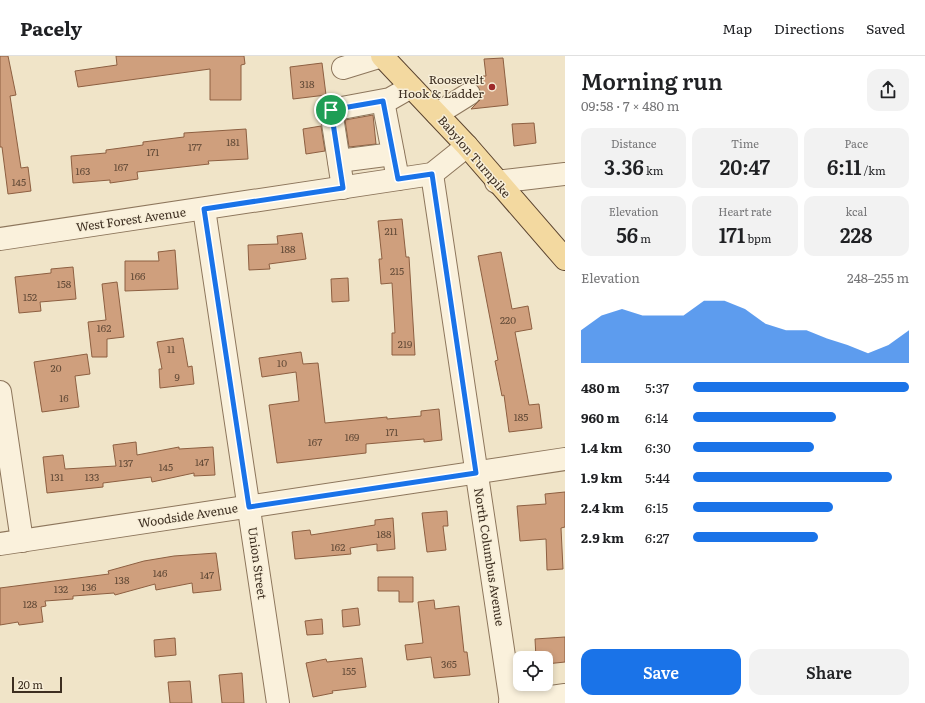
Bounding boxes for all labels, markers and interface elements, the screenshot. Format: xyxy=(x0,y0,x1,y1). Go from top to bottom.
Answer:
text: Pacely xyxy=(20,14,82,42)
text: Map xyxy=(722,18,752,38)
text: Directions xyxy=(774,18,844,38)
text: Saved xyxy=(866,18,905,38)
text: Morning run xyxy=(581,64,723,97)
button: share xyxy=(867,69,909,111)
place label: Roosevelt Hook & Ladder xyxy=(398,70,484,102)
house number: 318 xyxy=(300,76,315,91)
marker: Roosevelt Hook & Ladder xyxy=(487,82,497,92)
pin xyxy=(314,93,348,127)
text: 09:58 · 7 × 480 m xyxy=(581,96,679,115)
icon: arrive xyxy=(320,99,342,121)
street label: Babylon Turnpike xyxy=(434,111,515,201)
house number: 181 xyxy=(226,134,240,149)
text: Distance xyxy=(611,135,656,151)
text: Time xyxy=(731,135,759,151)
text: Pace xyxy=(845,135,868,151)
house number: 177 xyxy=(188,139,202,154)
house number: 171 xyxy=(147,144,159,159)
text: 3.36 xyxy=(604,151,644,181)
text: 20:47 xyxy=(720,151,770,181)
text: 6:11 xyxy=(827,151,861,181)
house number: 167 xyxy=(114,159,128,174)
text: km xyxy=(644,162,663,178)
text: /km xyxy=(861,162,886,178)
house number: 163 xyxy=(76,163,90,178)
house number: 145 xyxy=(12,174,26,189)
street label: West Forest Avenue xyxy=(75,202,187,236)
text: Elevation xyxy=(609,203,659,219)
text: Heart rate xyxy=(718,203,772,219)
text: kcal xyxy=(845,203,867,219)
text: 56 xyxy=(616,219,638,249)
text: 171 xyxy=(719,219,745,249)
text: 228 xyxy=(840,219,873,249)
house number: 211 xyxy=(384,223,398,238)
text: m xyxy=(638,230,651,246)
text: bpm xyxy=(745,230,771,246)
house number: 188 xyxy=(280,241,296,256)
house number: 215 xyxy=(390,263,404,278)
house number: 166 xyxy=(131,268,146,283)
text: Elevation xyxy=(581,268,640,287)
text: 248–255 m xyxy=(847,268,909,287)
house number: 158 xyxy=(57,276,72,291)
house number: 152 xyxy=(23,289,37,304)
house number: 220 xyxy=(500,312,516,327)
house number: 162 xyxy=(97,320,111,335)
house number: 219 xyxy=(398,336,412,351)
house number: 11 xyxy=(167,341,175,356)
house number: 10 xyxy=(277,355,287,370)
house number: 20 xyxy=(51,360,62,375)
house number: 9 xyxy=(174,369,180,384)
text: 480 m xyxy=(581,378,620,397)
text: 5:37 xyxy=(645,378,669,397)
house number: 16 xyxy=(59,390,69,405)
text: 960 m xyxy=(581,408,620,427)
text: 6:14 xyxy=(645,408,668,427)
house number: 185 xyxy=(514,409,528,424)
house number: 171 xyxy=(386,424,398,439)
house number: 169 xyxy=(345,429,359,444)
house number: 167 xyxy=(308,434,322,449)
text: 1.4 km xyxy=(581,438,622,457)
text: 6:30 xyxy=(645,438,671,457)
house number: 147 xyxy=(195,454,209,469)
house number: 137 xyxy=(119,455,133,470)
house number: 145 xyxy=(159,459,173,474)
text: 1.9 km xyxy=(581,468,622,487)
text: 5:44 xyxy=(645,468,670,487)
house number: 131 xyxy=(50,469,64,484)
house number: 133 xyxy=(85,469,99,484)
street label: North Columbus Avenue xyxy=(470,486,510,627)
street label: Woodside Avenue xyxy=(137,498,239,532)
text: 2.4 km xyxy=(581,498,624,517)
text: 6:15 xyxy=(645,498,668,517)
street label: Union Street xyxy=(244,525,272,600)
house number: 188 xyxy=(376,526,392,541)
text: 2.9 km xyxy=(581,528,624,547)
text: 6:27 xyxy=(645,528,669,547)
house number: 162 xyxy=(331,539,345,554)
house number: 146 xyxy=(153,565,168,580)
house number: 147 xyxy=(200,567,214,582)
house number: 138 xyxy=(115,572,130,587)
house number: 136 xyxy=(82,579,97,594)
house number: 132 xyxy=(54,581,68,596)
house number: 128 xyxy=(23,596,38,611)
button: Save xyxy=(581,649,741,695)
button: Share xyxy=(749,649,909,695)
map controls xyxy=(513,651,553,691)
button: locate xyxy=(513,651,553,691)
house number: 365 xyxy=(441,656,457,671)
house number: 155 xyxy=(342,663,356,678)
scale bar xyxy=(12,675,62,694)
text: 20 m xyxy=(18,676,43,692)

